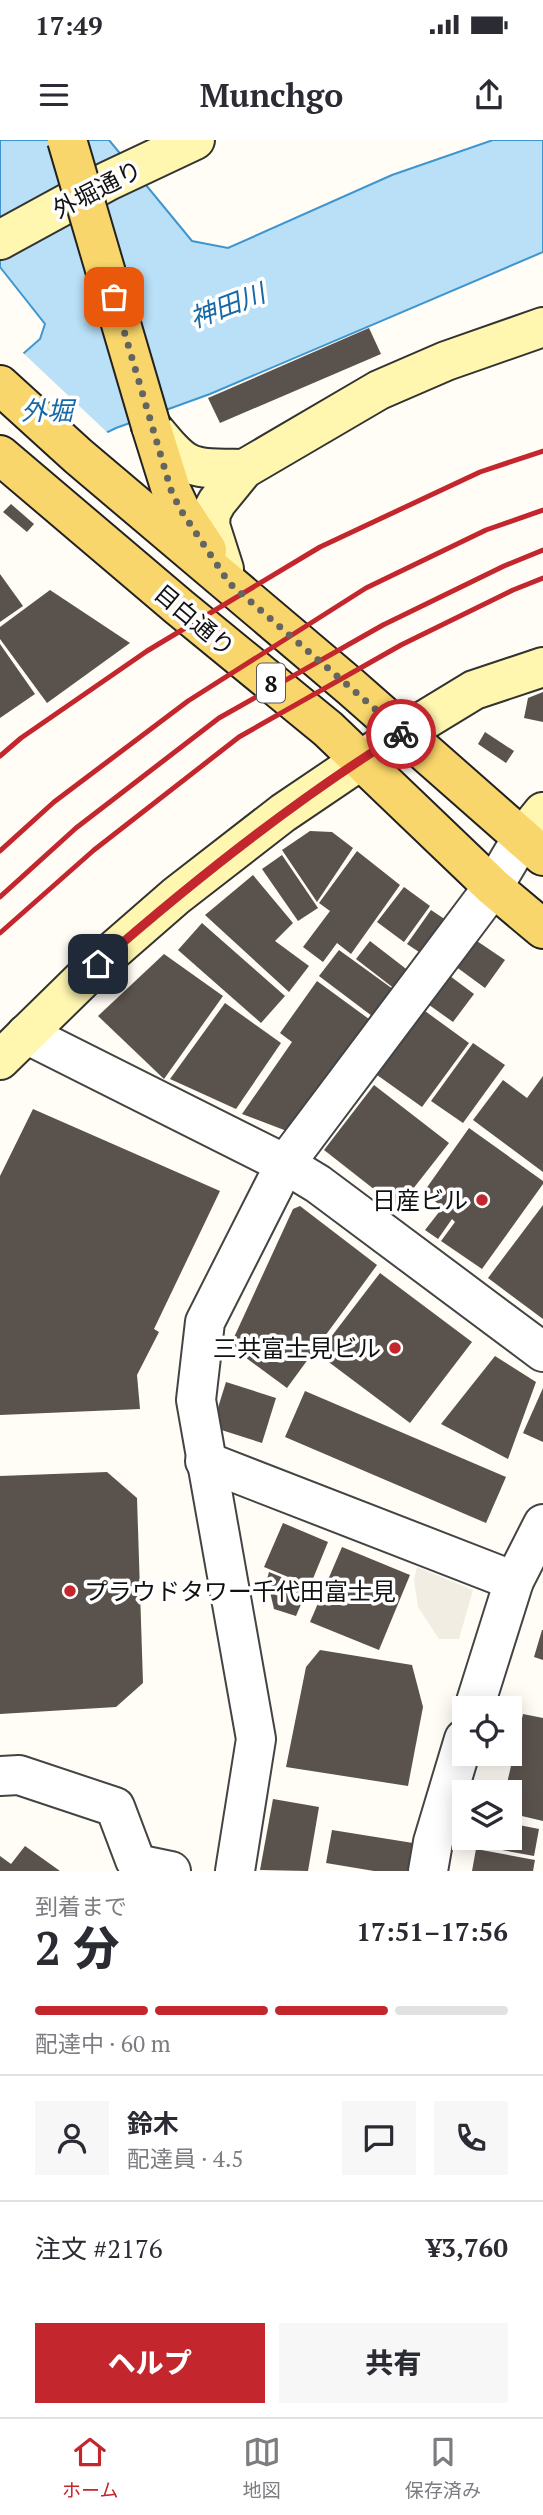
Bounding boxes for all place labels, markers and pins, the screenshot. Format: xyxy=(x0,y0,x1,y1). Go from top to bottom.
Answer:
pin xyxy=(84,267,144,327)
pin xyxy=(68,934,128,994)
place label: 日産ビル xyxy=(372,1184,468,1216)
marker: 日産ビル xyxy=(474,1192,490,1208)
place label: 三共富士見ビル xyxy=(213,1332,381,1364)
marker: 三共富士見ビル xyxy=(387,1340,403,1356)
place label: プラウドタワー千代田富士見 xyxy=(84,1575,396,1607)
marker: プラウドタワー千代田富士見 xyxy=(62,1583,78,1599)

